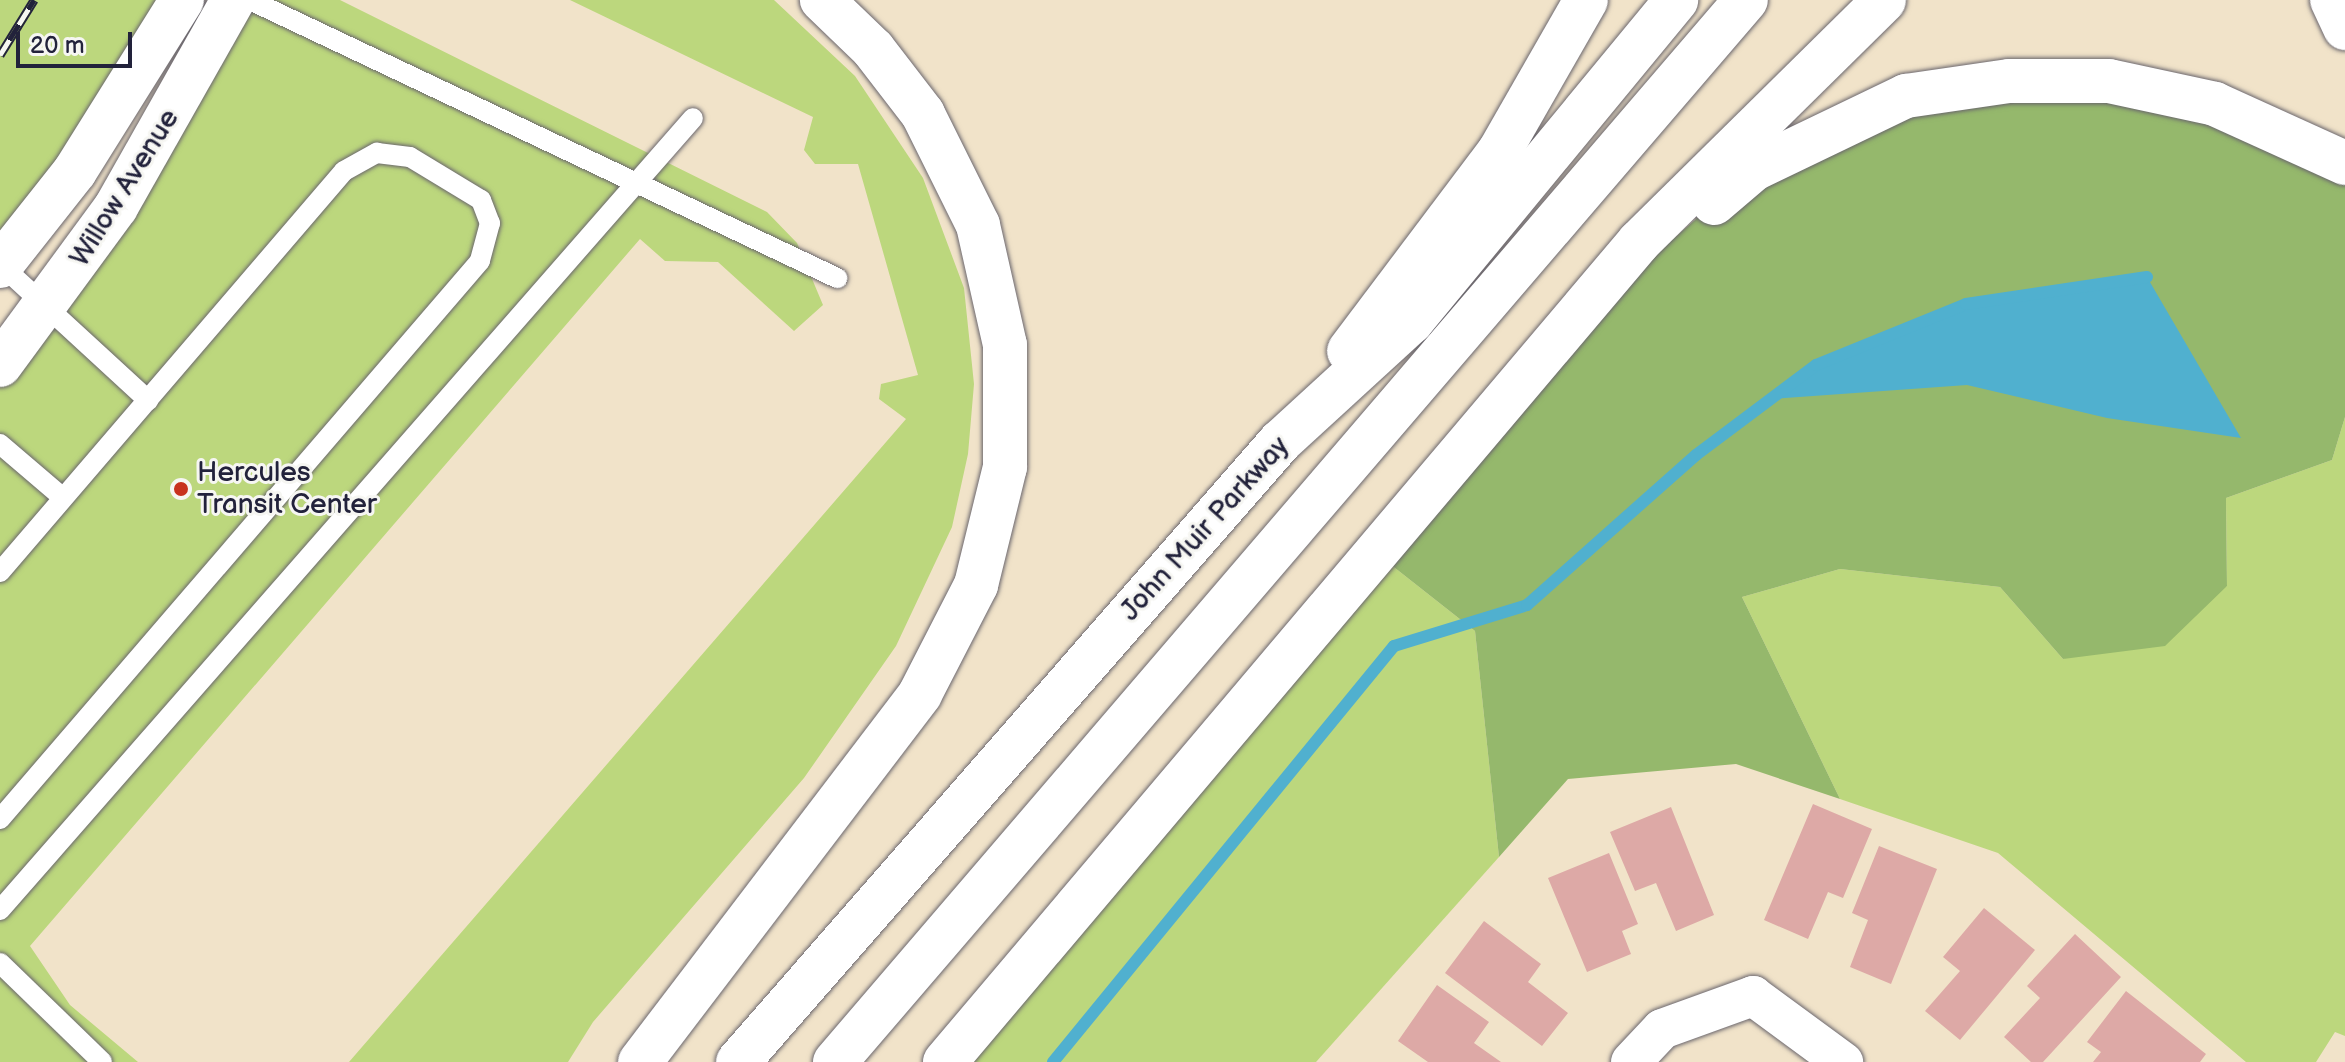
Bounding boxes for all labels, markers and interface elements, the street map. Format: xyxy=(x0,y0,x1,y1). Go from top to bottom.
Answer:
scale bar xyxy=(20,16,136,66)
text: 20 m xyxy=(30,31,85,60)
street label: Willow Avenue xyxy=(63,103,187,273)
street label: John Muir Parkway xyxy=(1114,430,1296,628)
place label: Hercules Transit Center xyxy=(197,456,377,522)
marker: Hercules Transit Center xyxy=(172,480,190,498)

